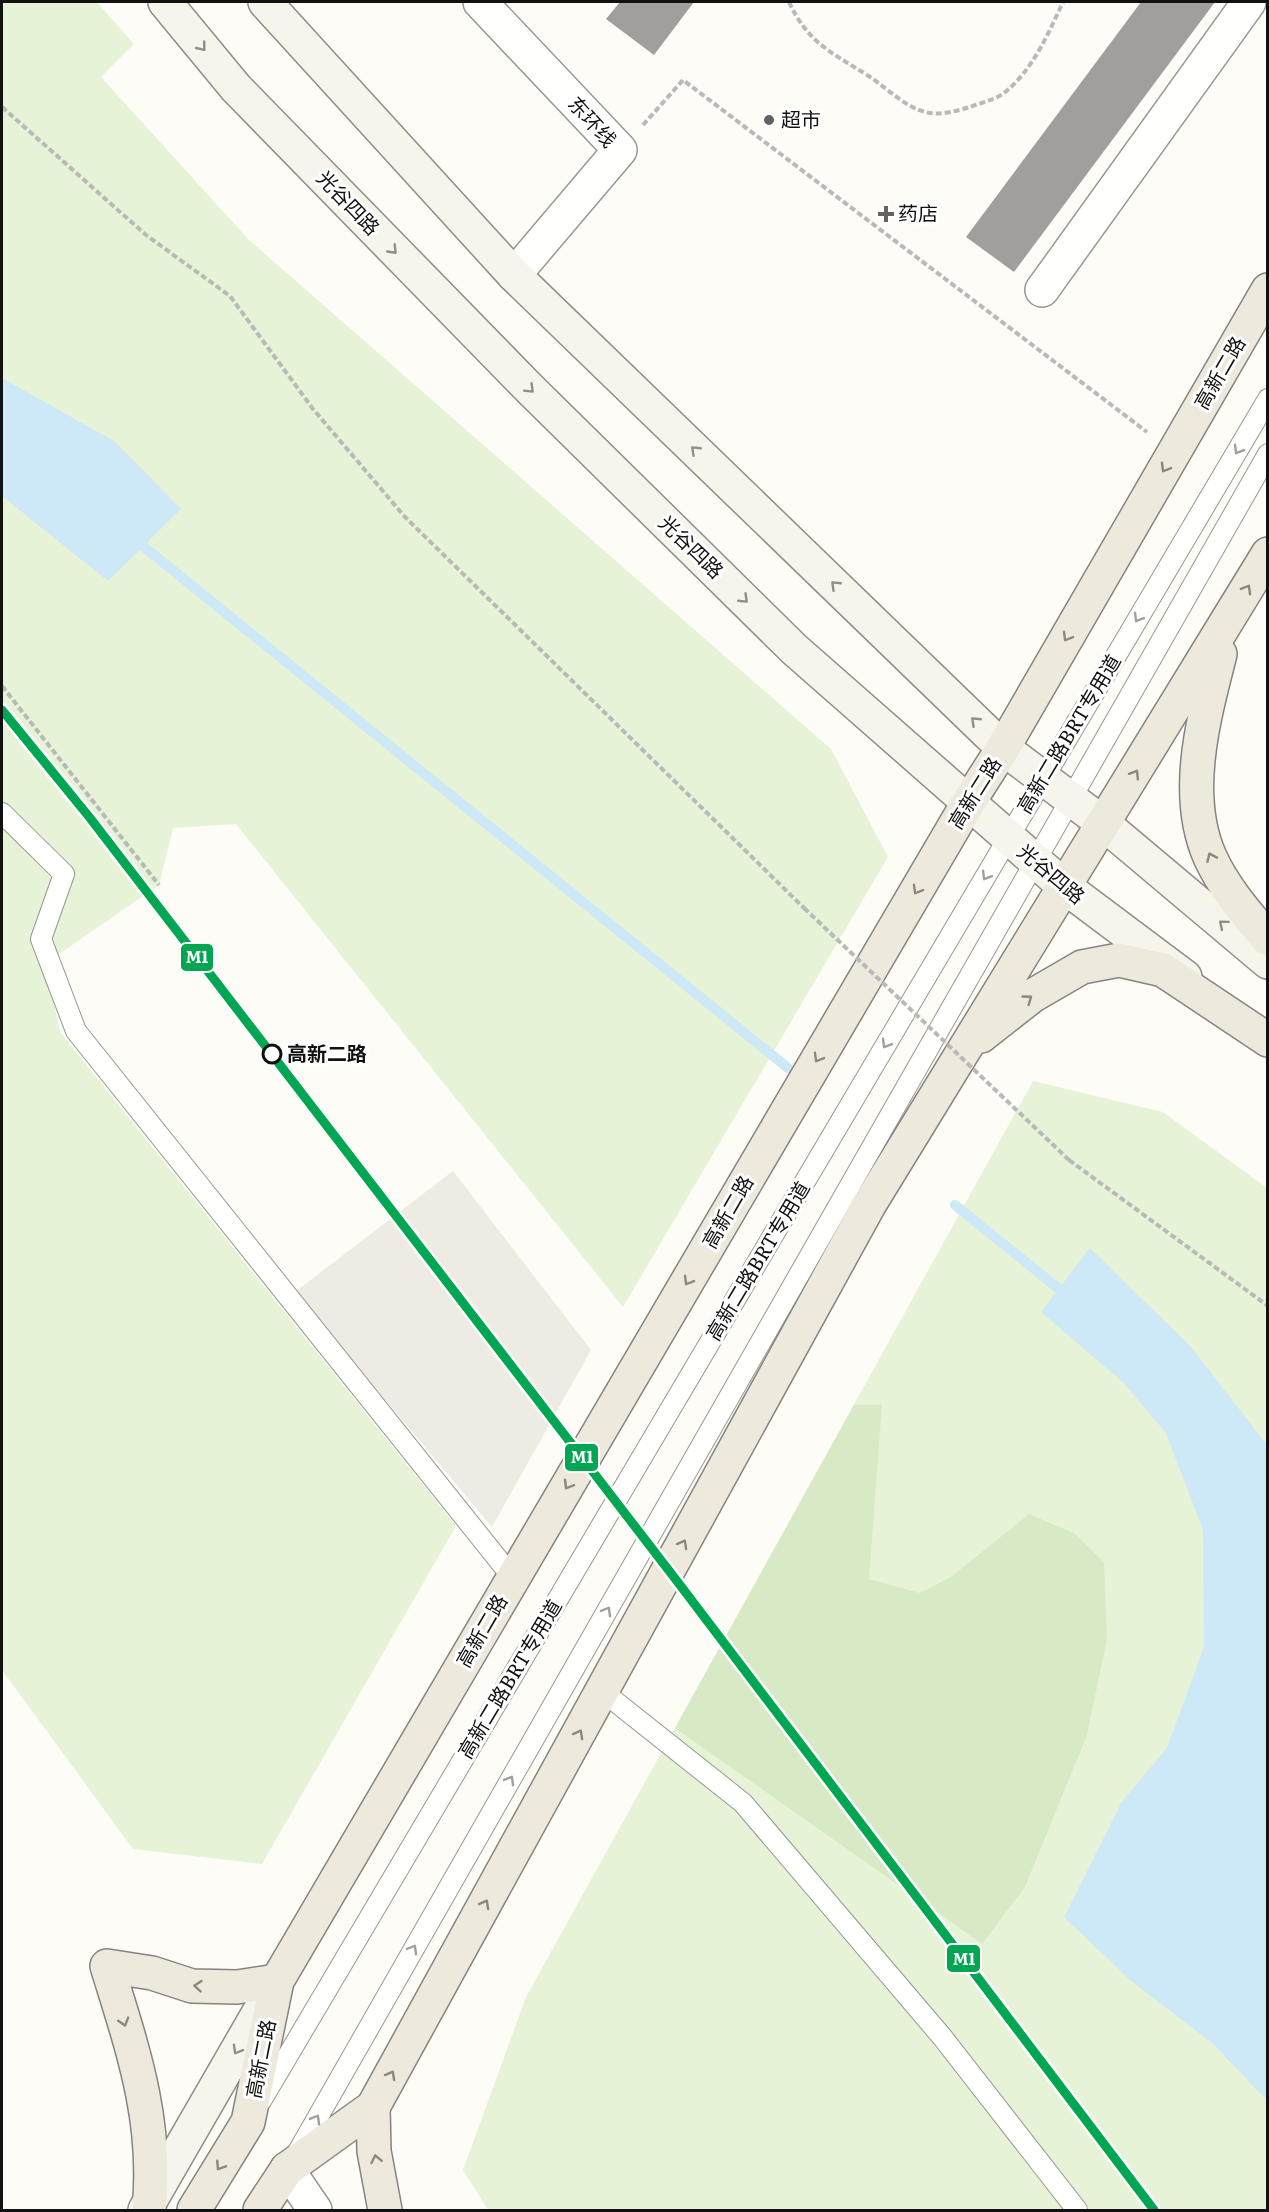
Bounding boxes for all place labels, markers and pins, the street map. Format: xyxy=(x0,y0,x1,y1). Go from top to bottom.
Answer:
place label: 超市 xyxy=(781,103,821,133)
marker: 超市 xyxy=(762,113,776,127)
place label: 药店 xyxy=(898,197,938,227)
marker: 药店 xyxy=(879,207,893,221)
place label: 高新二路 xyxy=(287,1037,367,1067)
marker: 高新二路 xyxy=(262,1044,282,1064)

